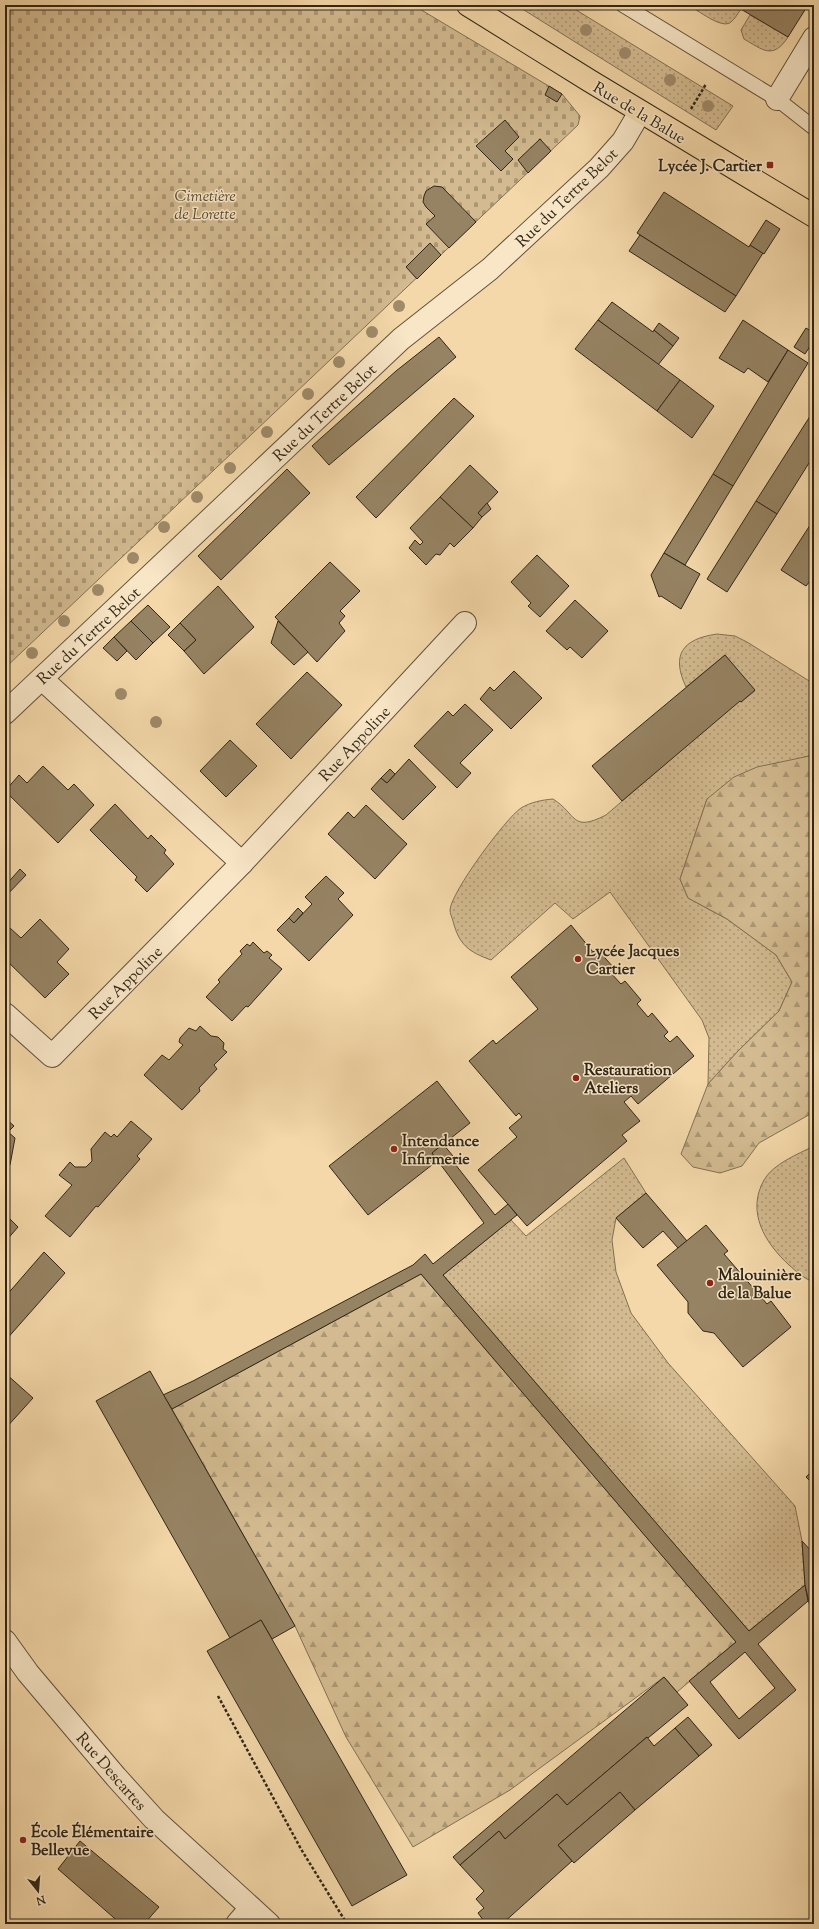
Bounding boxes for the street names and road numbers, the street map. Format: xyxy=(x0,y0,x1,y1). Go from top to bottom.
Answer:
street label: Rue de la Balue xyxy=(588,77,689,151)
street label: Rue du Tertre Belot xyxy=(511,144,624,254)
street label: Rue du Tertre Belot xyxy=(269,359,383,468)
street label: Rue du Tertre Belot xyxy=(33,582,147,691)
street label: Rue Appoline xyxy=(315,702,397,788)
street label: Rue Appoline xyxy=(85,942,169,1026)
street label: Rue Descartes xyxy=(70,1728,151,1817)

